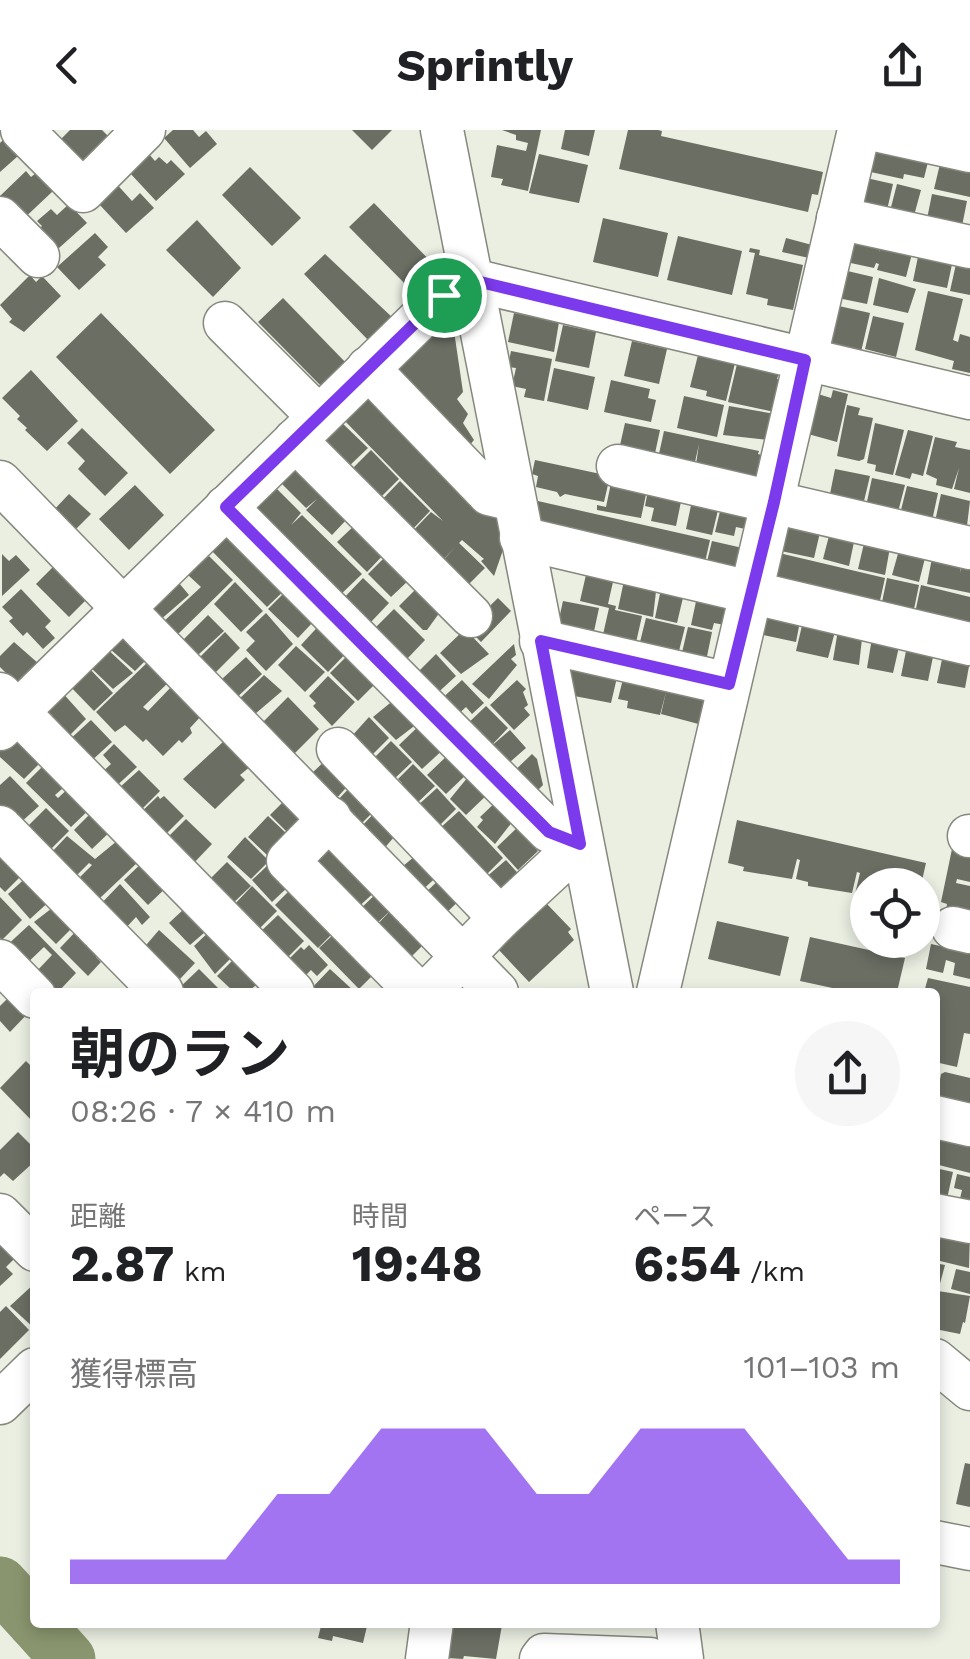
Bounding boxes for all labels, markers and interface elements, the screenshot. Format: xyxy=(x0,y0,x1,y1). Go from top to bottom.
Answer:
icon: back xyxy=(40,38,95,93)
icon: share xyxy=(875,38,930,93)
text: Sprintly xyxy=(397,39,573,92)
pin xyxy=(402,253,487,338)
icon: arrive xyxy=(417,268,472,323)
map controls xyxy=(850,868,940,958)
button: locate xyxy=(850,868,940,958)
button: share xyxy=(795,1021,900,1126)
text: 朝のラン xyxy=(70,1022,290,1086)
text: 08:26 · 7 × 410 m xyxy=(70,1092,336,1130)
text: 距離 xyxy=(70,1200,126,1233)
text: 時間 xyxy=(352,1200,408,1233)
text: ペース xyxy=(633,1200,716,1233)
text: 2.87 xyxy=(70,1234,174,1293)
text: 19:48 xyxy=(352,1234,483,1293)
text: 6:54 xyxy=(633,1234,741,1293)
text: km xyxy=(174,1255,226,1288)
text: /km xyxy=(741,1255,805,1288)
text: 101–103 m xyxy=(743,1348,900,1386)
text: 獲得標高 xyxy=(70,1355,198,1393)

